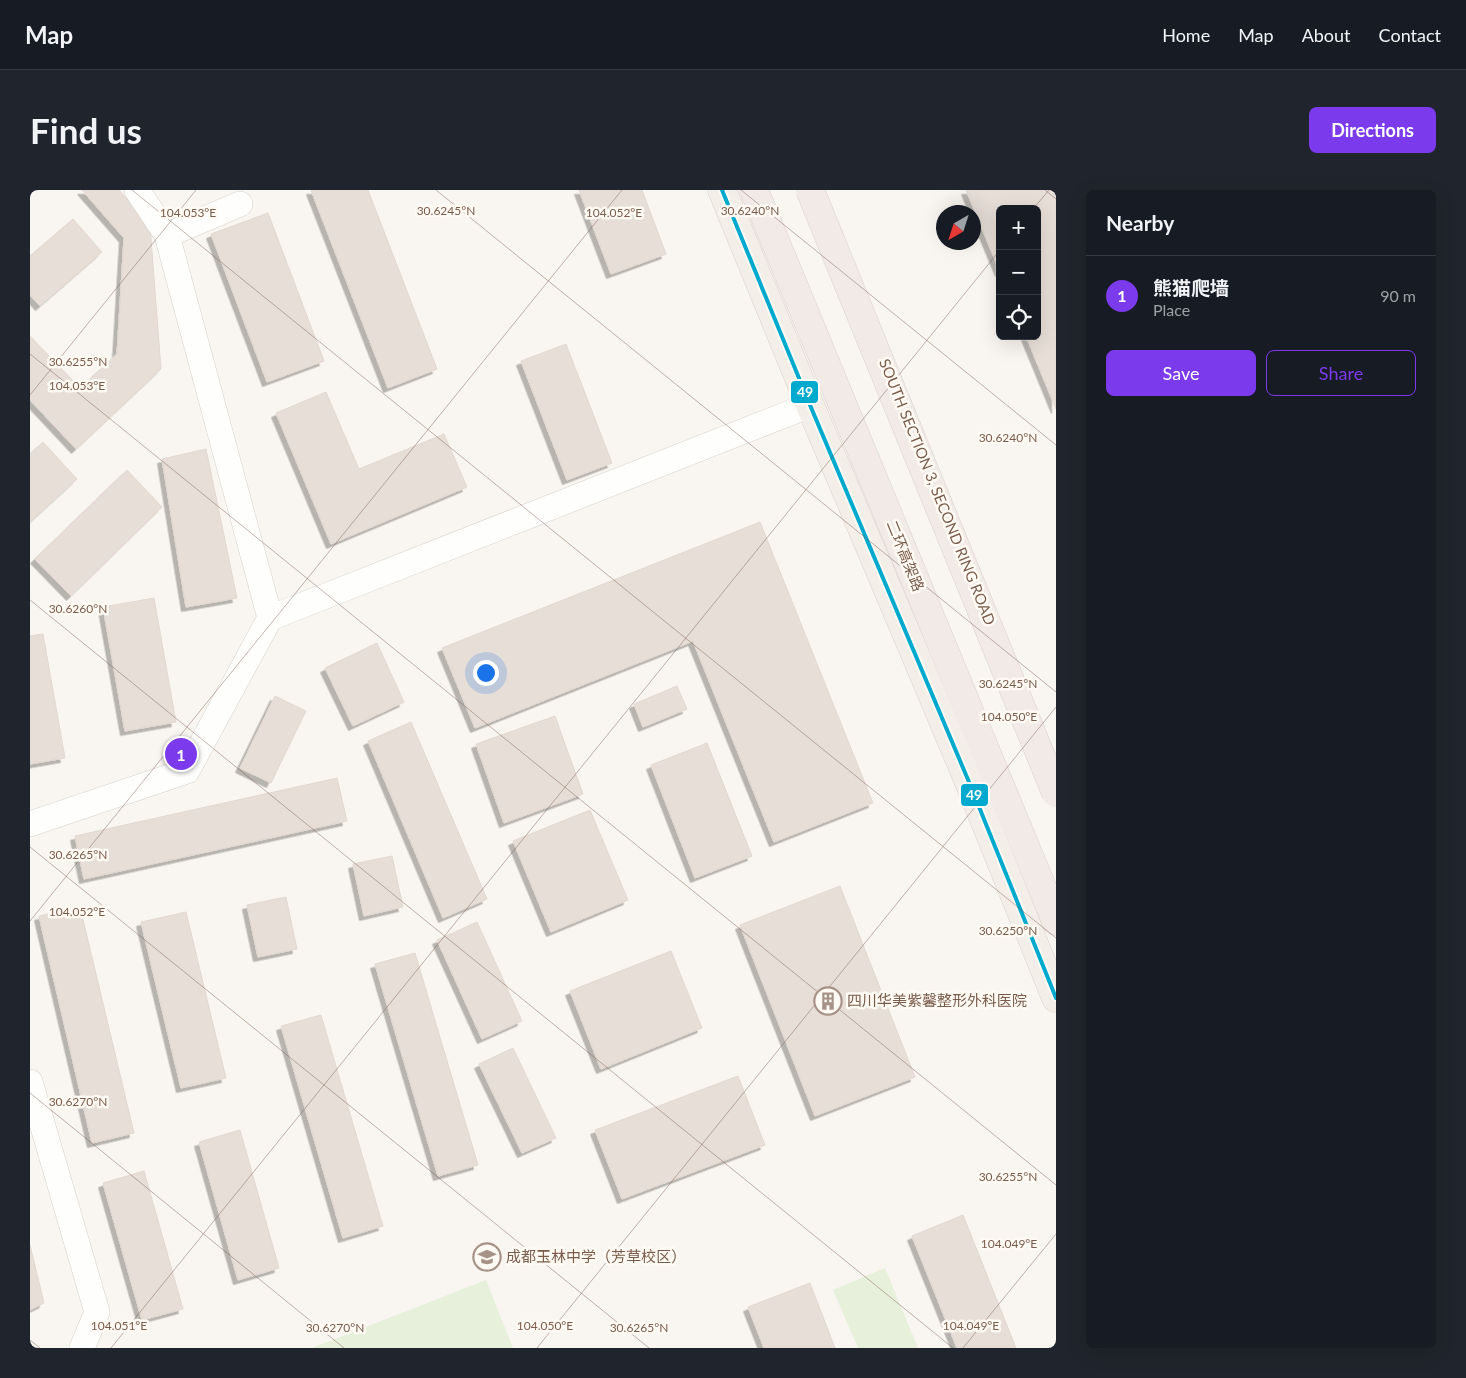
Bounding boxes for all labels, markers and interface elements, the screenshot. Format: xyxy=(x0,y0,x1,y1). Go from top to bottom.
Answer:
text: Map xyxy=(25,20,73,49)
text: Home xyxy=(1162,24,1210,46)
text: Map xyxy=(1238,24,1274,46)
text: About xyxy=(1302,24,1351,46)
text: Contact xyxy=(1379,24,1441,46)
button: Directions xyxy=(1309,107,1436,153)
text: Find us xyxy=(30,109,142,151)
text: 30.6245°N xyxy=(417,203,475,218)
text: 30.6240°N xyxy=(721,203,779,218)
text: 104.053°E xyxy=(160,205,216,220)
text: 104.052°E xyxy=(586,205,642,220)
north arrow xyxy=(936,205,981,250)
map controls xyxy=(996,205,1041,340)
button: + xyxy=(996,205,1041,250)
text: Nearby xyxy=(1106,210,1174,235)
button: − xyxy=(996,250,1041,295)
text: 熊猫爬墙 xyxy=(1153,276,1229,299)
text: 1 xyxy=(1117,286,1127,305)
text: 90 m xyxy=(1380,286,1416,305)
button: locate xyxy=(996,295,1041,340)
text: Place xyxy=(1153,300,1190,319)
button: Save xyxy=(1106,350,1256,396)
button: Share xyxy=(1266,350,1416,396)
text: 30.6255°N xyxy=(49,354,107,369)
street label: SOUTH SECTION 3, SECOND RING ROAD xyxy=(876,356,1000,627)
text: 104.053°E xyxy=(49,378,105,393)
line badge: 49 xyxy=(790,380,819,404)
text: 49 xyxy=(797,383,813,400)
text: 30.6240°N xyxy=(979,430,1037,445)
street label: 二环高架路 xyxy=(884,517,928,594)
text: 30.6260°N xyxy=(49,601,107,616)
your location xyxy=(473,660,499,686)
text: 30.6245°N xyxy=(979,676,1037,691)
text: 104.050°E xyxy=(981,709,1037,724)
pin: 1 xyxy=(165,735,197,773)
line badge: 49 xyxy=(960,783,989,807)
text: 49 xyxy=(966,786,982,803)
text: 30.6265°N xyxy=(49,847,107,862)
text: 104.052°E xyxy=(49,904,105,919)
text: 30.6250°N xyxy=(979,923,1037,938)
building icon: 四川华美紫馨整形外科医院 xyxy=(813,986,843,1016)
place label: 四川华美紫馨整形外科医院 xyxy=(847,991,1027,1009)
text: 30.6270°N xyxy=(49,1094,107,1109)
text: 30.6255°N xyxy=(979,1169,1037,1184)
text: 104.049°E xyxy=(981,1236,1037,1251)
school or university icon: 成都玉林中学（芳草校区） xyxy=(472,1242,502,1272)
place label: 成都玉林中学（芳草校区） xyxy=(506,1247,686,1265)
text: 104.051°E xyxy=(91,1318,147,1333)
text: 104.050°E xyxy=(517,1318,573,1333)
text: 104.049°E xyxy=(943,1318,999,1333)
text: 30.6270°N xyxy=(306,1320,364,1335)
text: 30.6265°N xyxy=(610,1320,668,1335)

